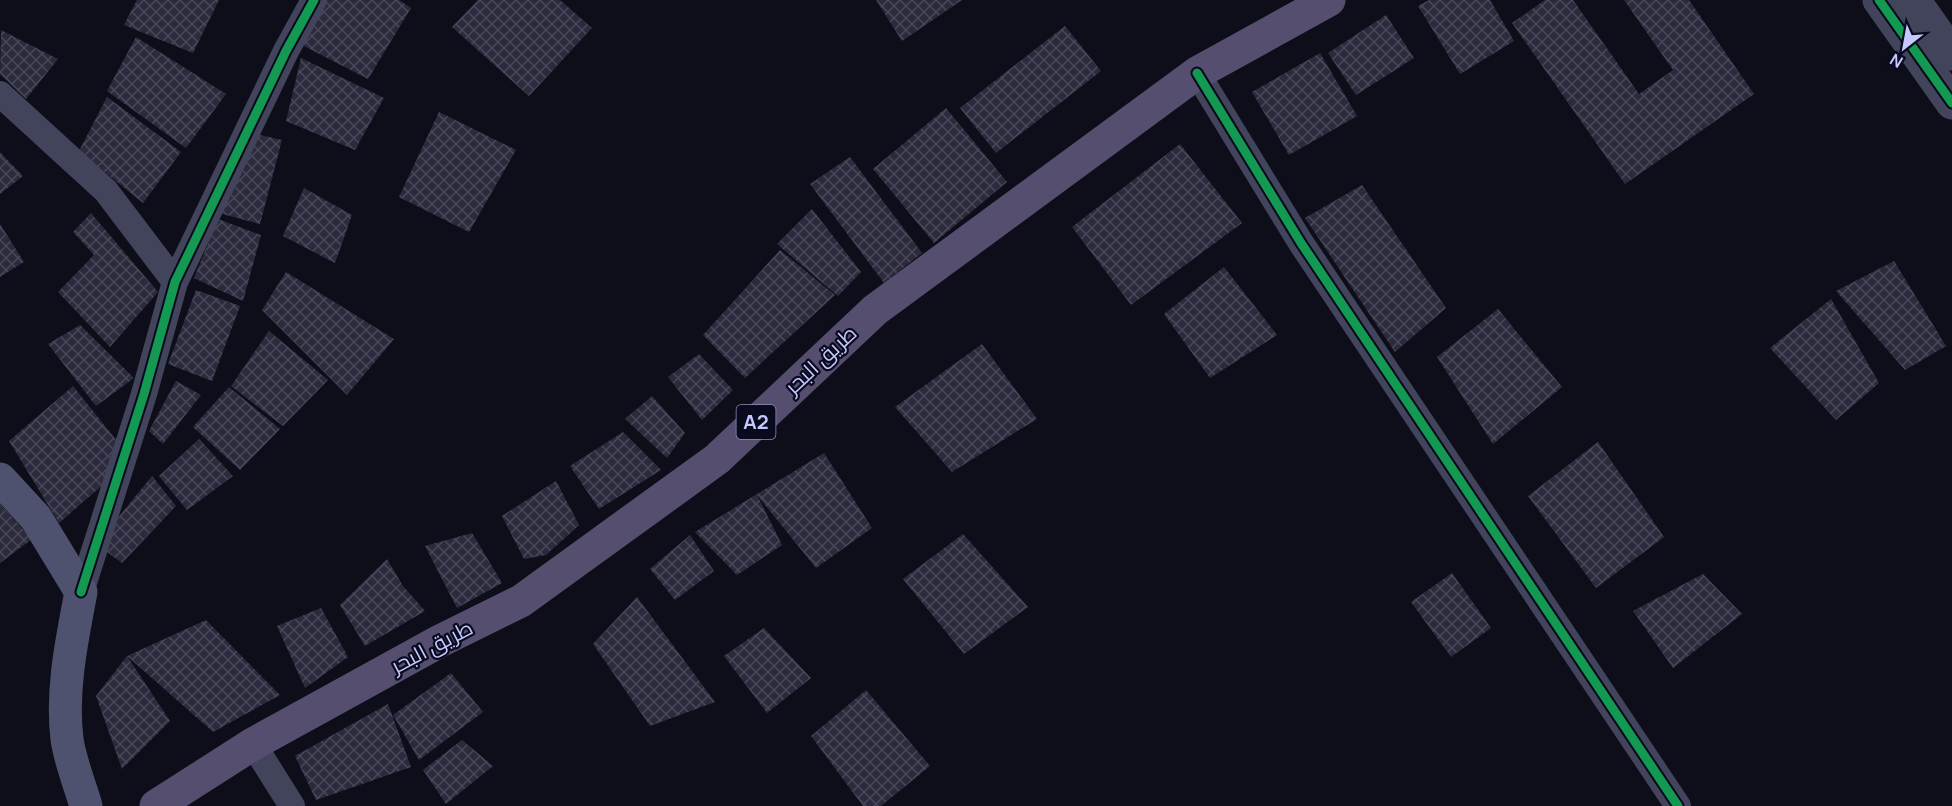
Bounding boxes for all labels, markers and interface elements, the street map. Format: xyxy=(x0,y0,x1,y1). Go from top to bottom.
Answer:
north arrow xyxy=(1874,18,1934,78)
text: N xyxy=(1886,48,1907,73)
street label: طريق البحر xyxy=(778,319,862,400)
road number: A2 xyxy=(736,405,776,439)
street label: طريق البحر xyxy=(385,613,477,680)

